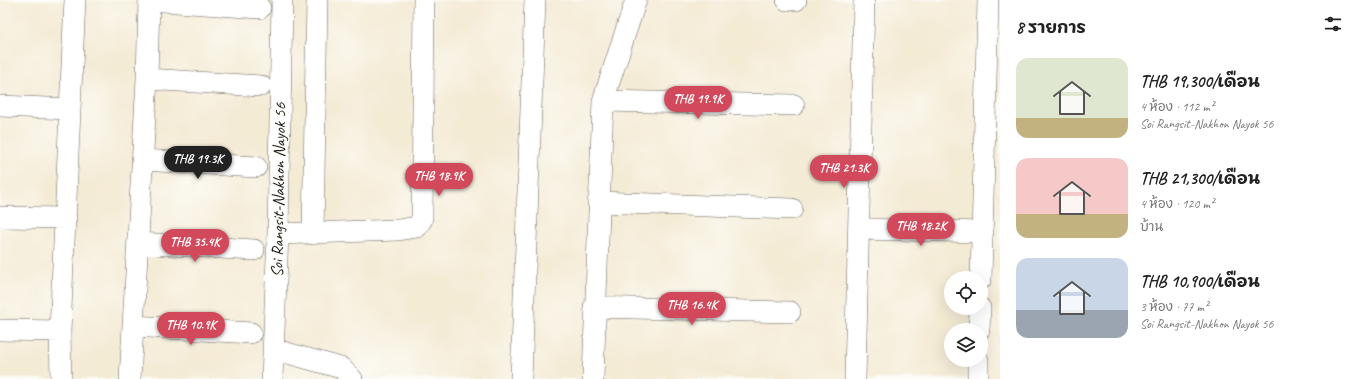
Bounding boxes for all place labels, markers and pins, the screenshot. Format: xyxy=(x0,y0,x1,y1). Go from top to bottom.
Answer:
pin: THB 19.9K xyxy=(652,86,744,120)
pin: THB 19.3K xyxy=(152,146,244,180)
pin: THB 21.3K xyxy=(798,155,890,189)
pin: THB 18.9K xyxy=(393,163,485,197)
pin: THB 18.2K xyxy=(875,213,967,247)
pin: THB 35.4K xyxy=(149,229,241,263)
pin: THB 16.4K xyxy=(646,292,738,326)
pin: THB 10.9K xyxy=(145,312,237,346)

